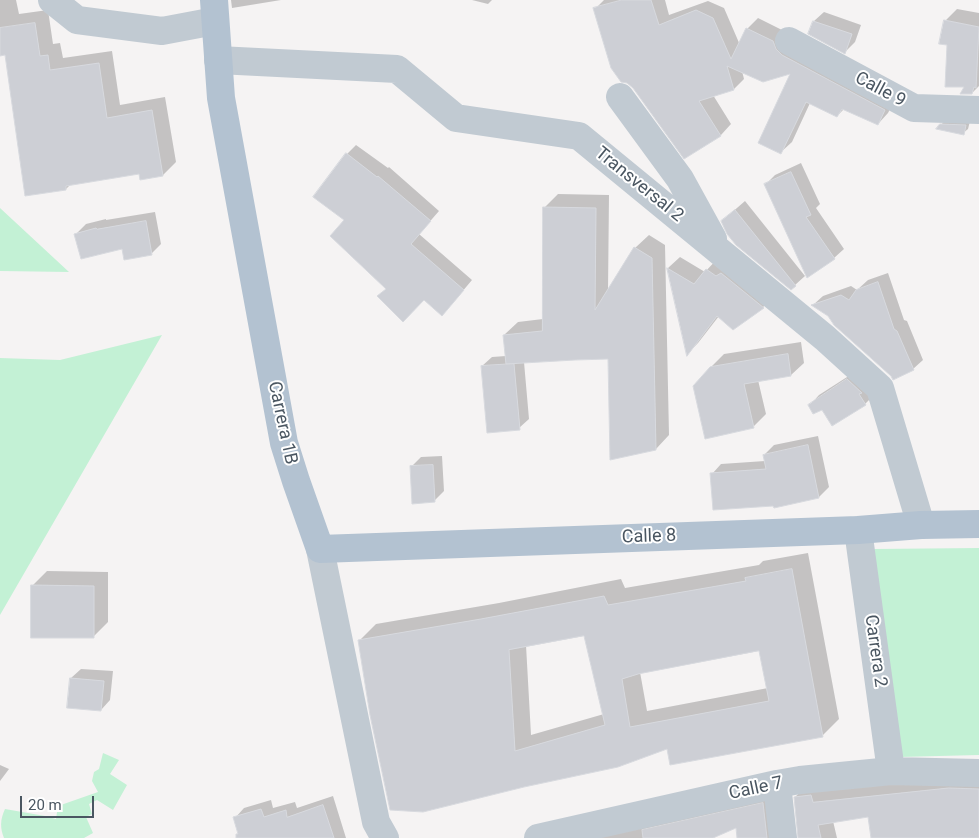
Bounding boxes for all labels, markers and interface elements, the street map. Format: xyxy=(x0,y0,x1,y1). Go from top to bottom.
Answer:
street label: Calle 9 xyxy=(851,68,909,112)
street label: Transversal 2 xyxy=(591,143,687,227)
street label: Carrera 1B xyxy=(263,379,301,467)
street label: Calle 8 xyxy=(621,525,677,549)
street label: Carrera 2 xyxy=(859,613,891,689)
street label: Calle 7 xyxy=(727,773,785,805)
scale bar xyxy=(22,786,96,818)
text: 20 m xyxy=(28,796,62,814)

